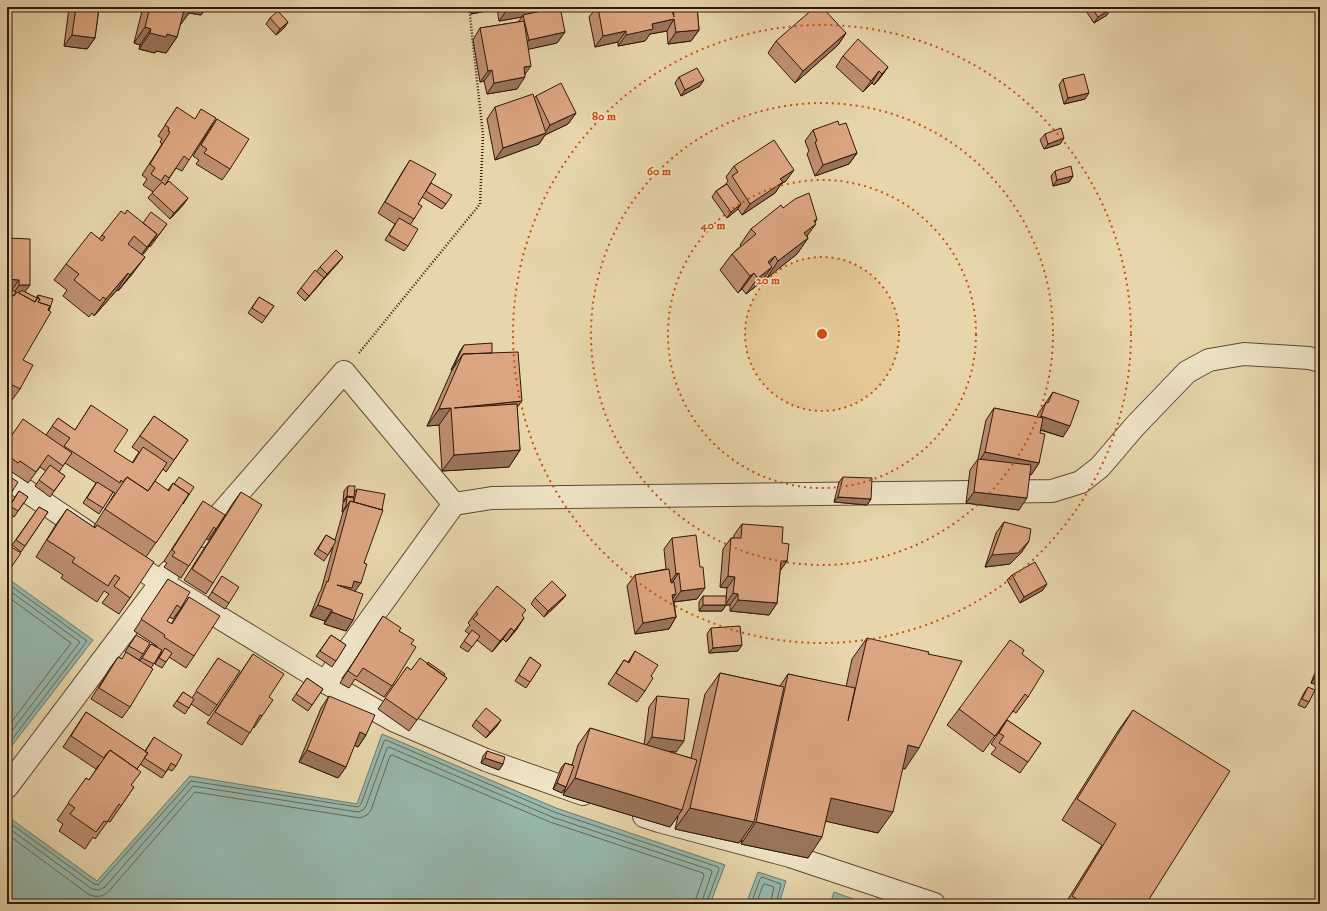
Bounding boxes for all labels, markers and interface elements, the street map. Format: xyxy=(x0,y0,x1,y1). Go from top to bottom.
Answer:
text: 80 m xyxy=(592,109,616,124)
text: 60 m xyxy=(647,164,671,179)
text: 40 m xyxy=(700,218,725,233)
text: 20 m xyxy=(756,273,780,288)
centre of rings xyxy=(815,327,829,341)

